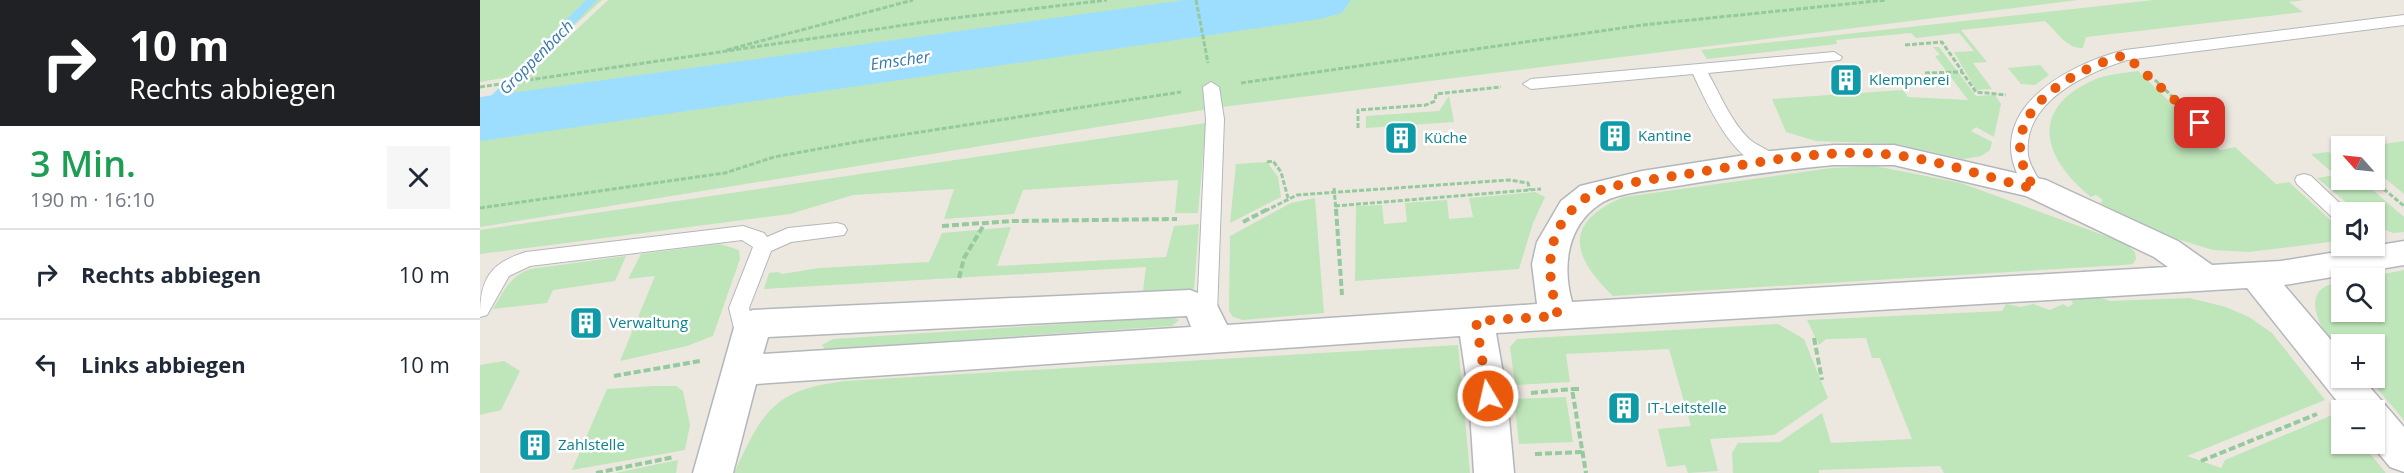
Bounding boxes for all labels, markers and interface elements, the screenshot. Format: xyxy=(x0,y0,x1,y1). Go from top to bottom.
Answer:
water label: Groppenbach xyxy=(494,15,578,99)
text: 10 m xyxy=(129,16,229,73)
icon: right xyxy=(30,24,108,102)
water label: Emscher xyxy=(869,45,932,75)
building icon: Klempnerei xyxy=(1828,62,1864,98)
place label: Klempnerei xyxy=(1869,69,1949,89)
text: Rechts abbiegen xyxy=(129,70,336,107)
pin xyxy=(2174,97,2225,148)
icon: arrive xyxy=(2183,106,2216,139)
building icon: Kantine xyxy=(1597,118,1633,154)
building icon: Küche xyxy=(1383,120,1419,156)
place label: Kantine xyxy=(1638,125,1691,145)
place label: Küche xyxy=(1424,127,1467,147)
north arrow xyxy=(2331,136,2385,190)
map controls xyxy=(2331,136,2385,454)
text: 3 Min. xyxy=(30,139,136,188)
button: close xyxy=(387,146,450,209)
text: 190 m · 16:10 xyxy=(30,186,155,213)
button: sound xyxy=(2331,202,2385,256)
icon: right xyxy=(30,258,63,291)
text: Rechts abbiegen xyxy=(81,259,261,289)
text: 10 m xyxy=(399,259,450,289)
button: search xyxy=(2331,268,2385,322)
building icon: Verwaltung xyxy=(568,305,604,341)
place label: Verwaltung xyxy=(609,312,688,332)
button: + xyxy=(2331,334,2385,388)
icon: left xyxy=(30,348,63,381)
text: Links abbiegen xyxy=(81,349,246,379)
text: 10 m xyxy=(399,349,450,379)
position arrow xyxy=(1456,364,1520,428)
building icon: IT-Leitstelle xyxy=(1606,390,1642,426)
place label: IT-Leitstelle xyxy=(1647,397,1727,417)
button: − xyxy=(2331,400,2385,454)
building icon: Zahlstelle xyxy=(517,427,553,463)
place label: Zahlstelle xyxy=(558,434,625,454)

